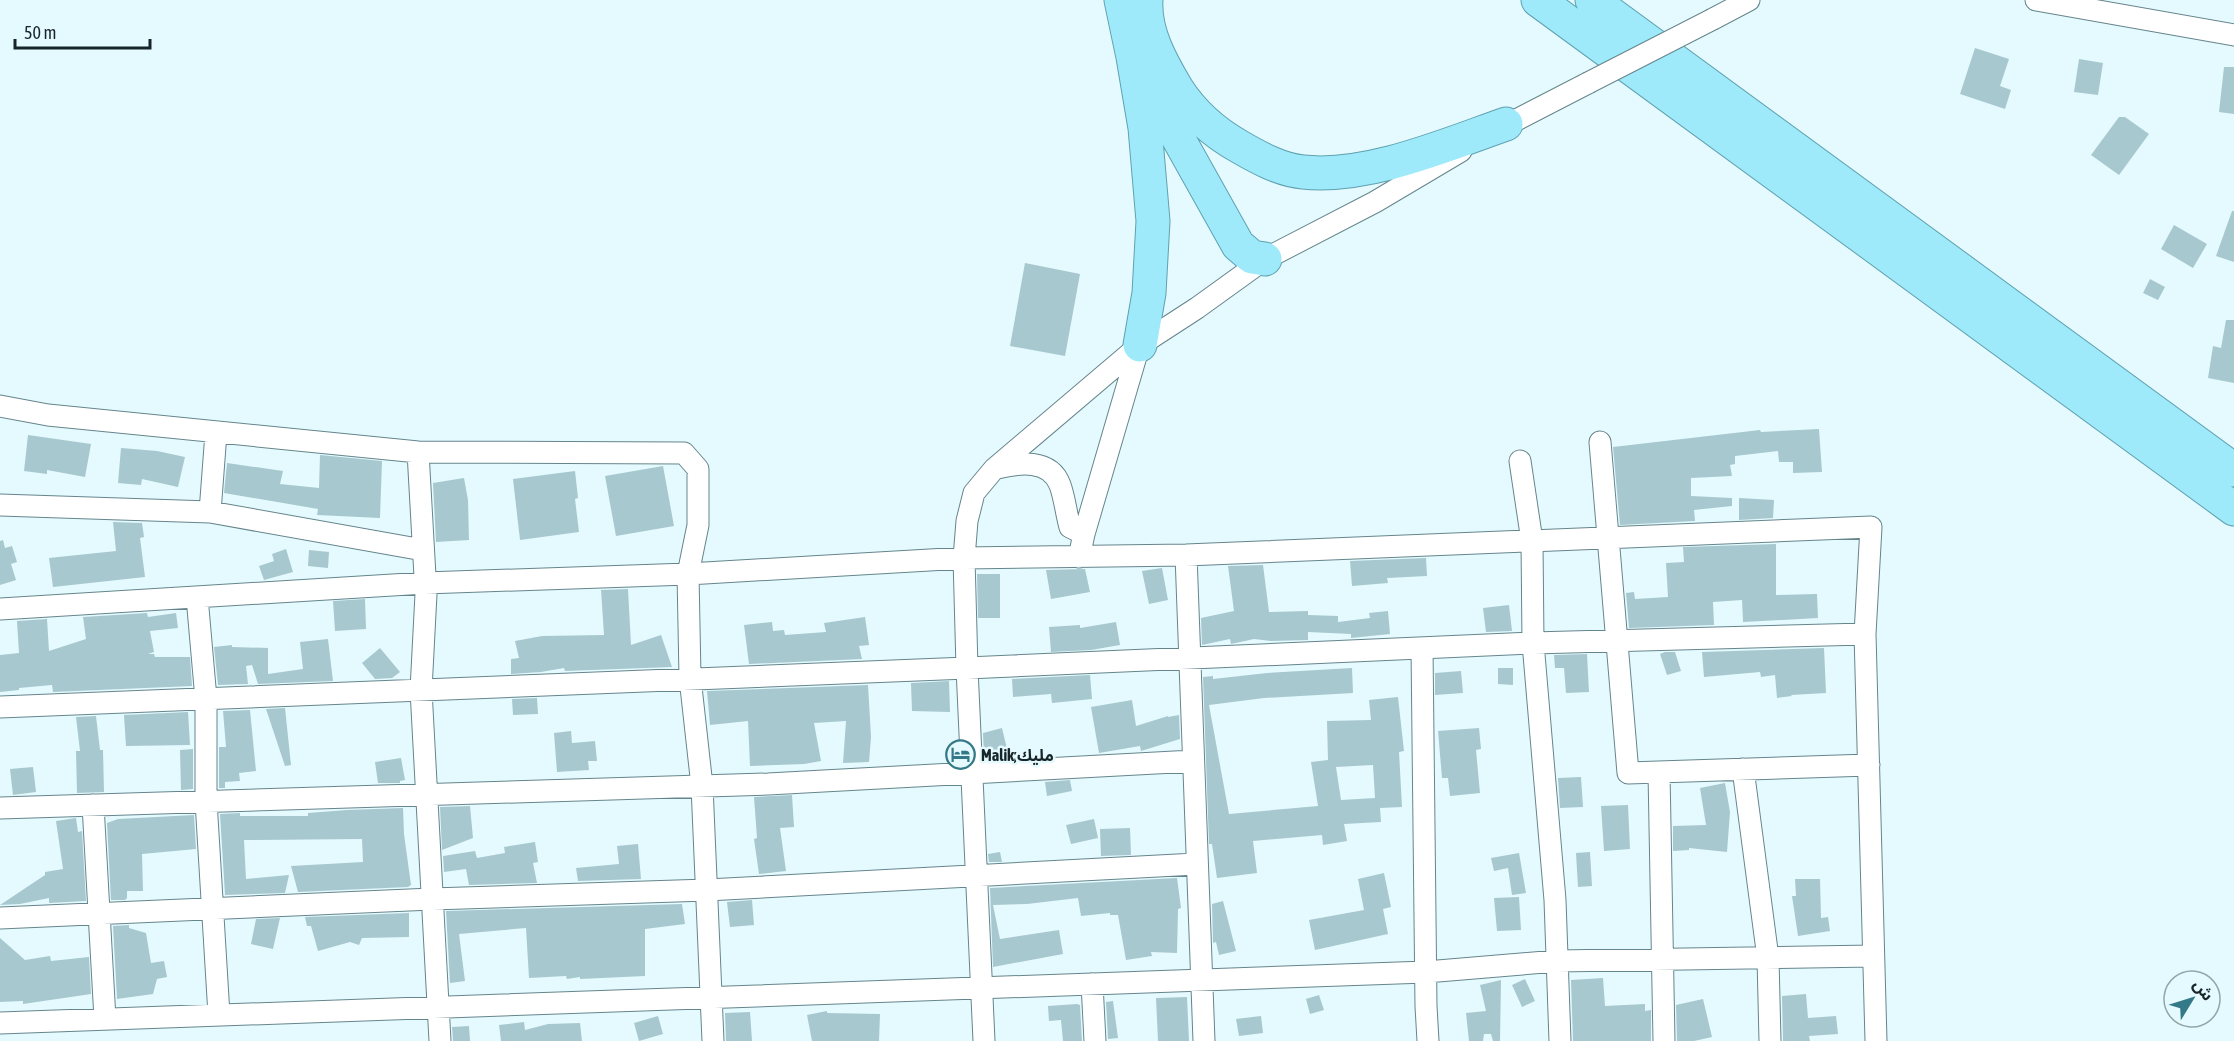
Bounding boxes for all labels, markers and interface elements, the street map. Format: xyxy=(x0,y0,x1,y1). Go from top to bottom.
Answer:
scale bar xyxy=(15,12,150,50)
text: 50 m xyxy=(24,22,56,43)
hotel icon: Malik;مليك xyxy=(944,739,976,771)
place label: Malik;مليك xyxy=(981,746,1054,765)
north arrow xyxy=(2162,969,2222,1029)
text: ش xyxy=(2189,976,2218,1005)

